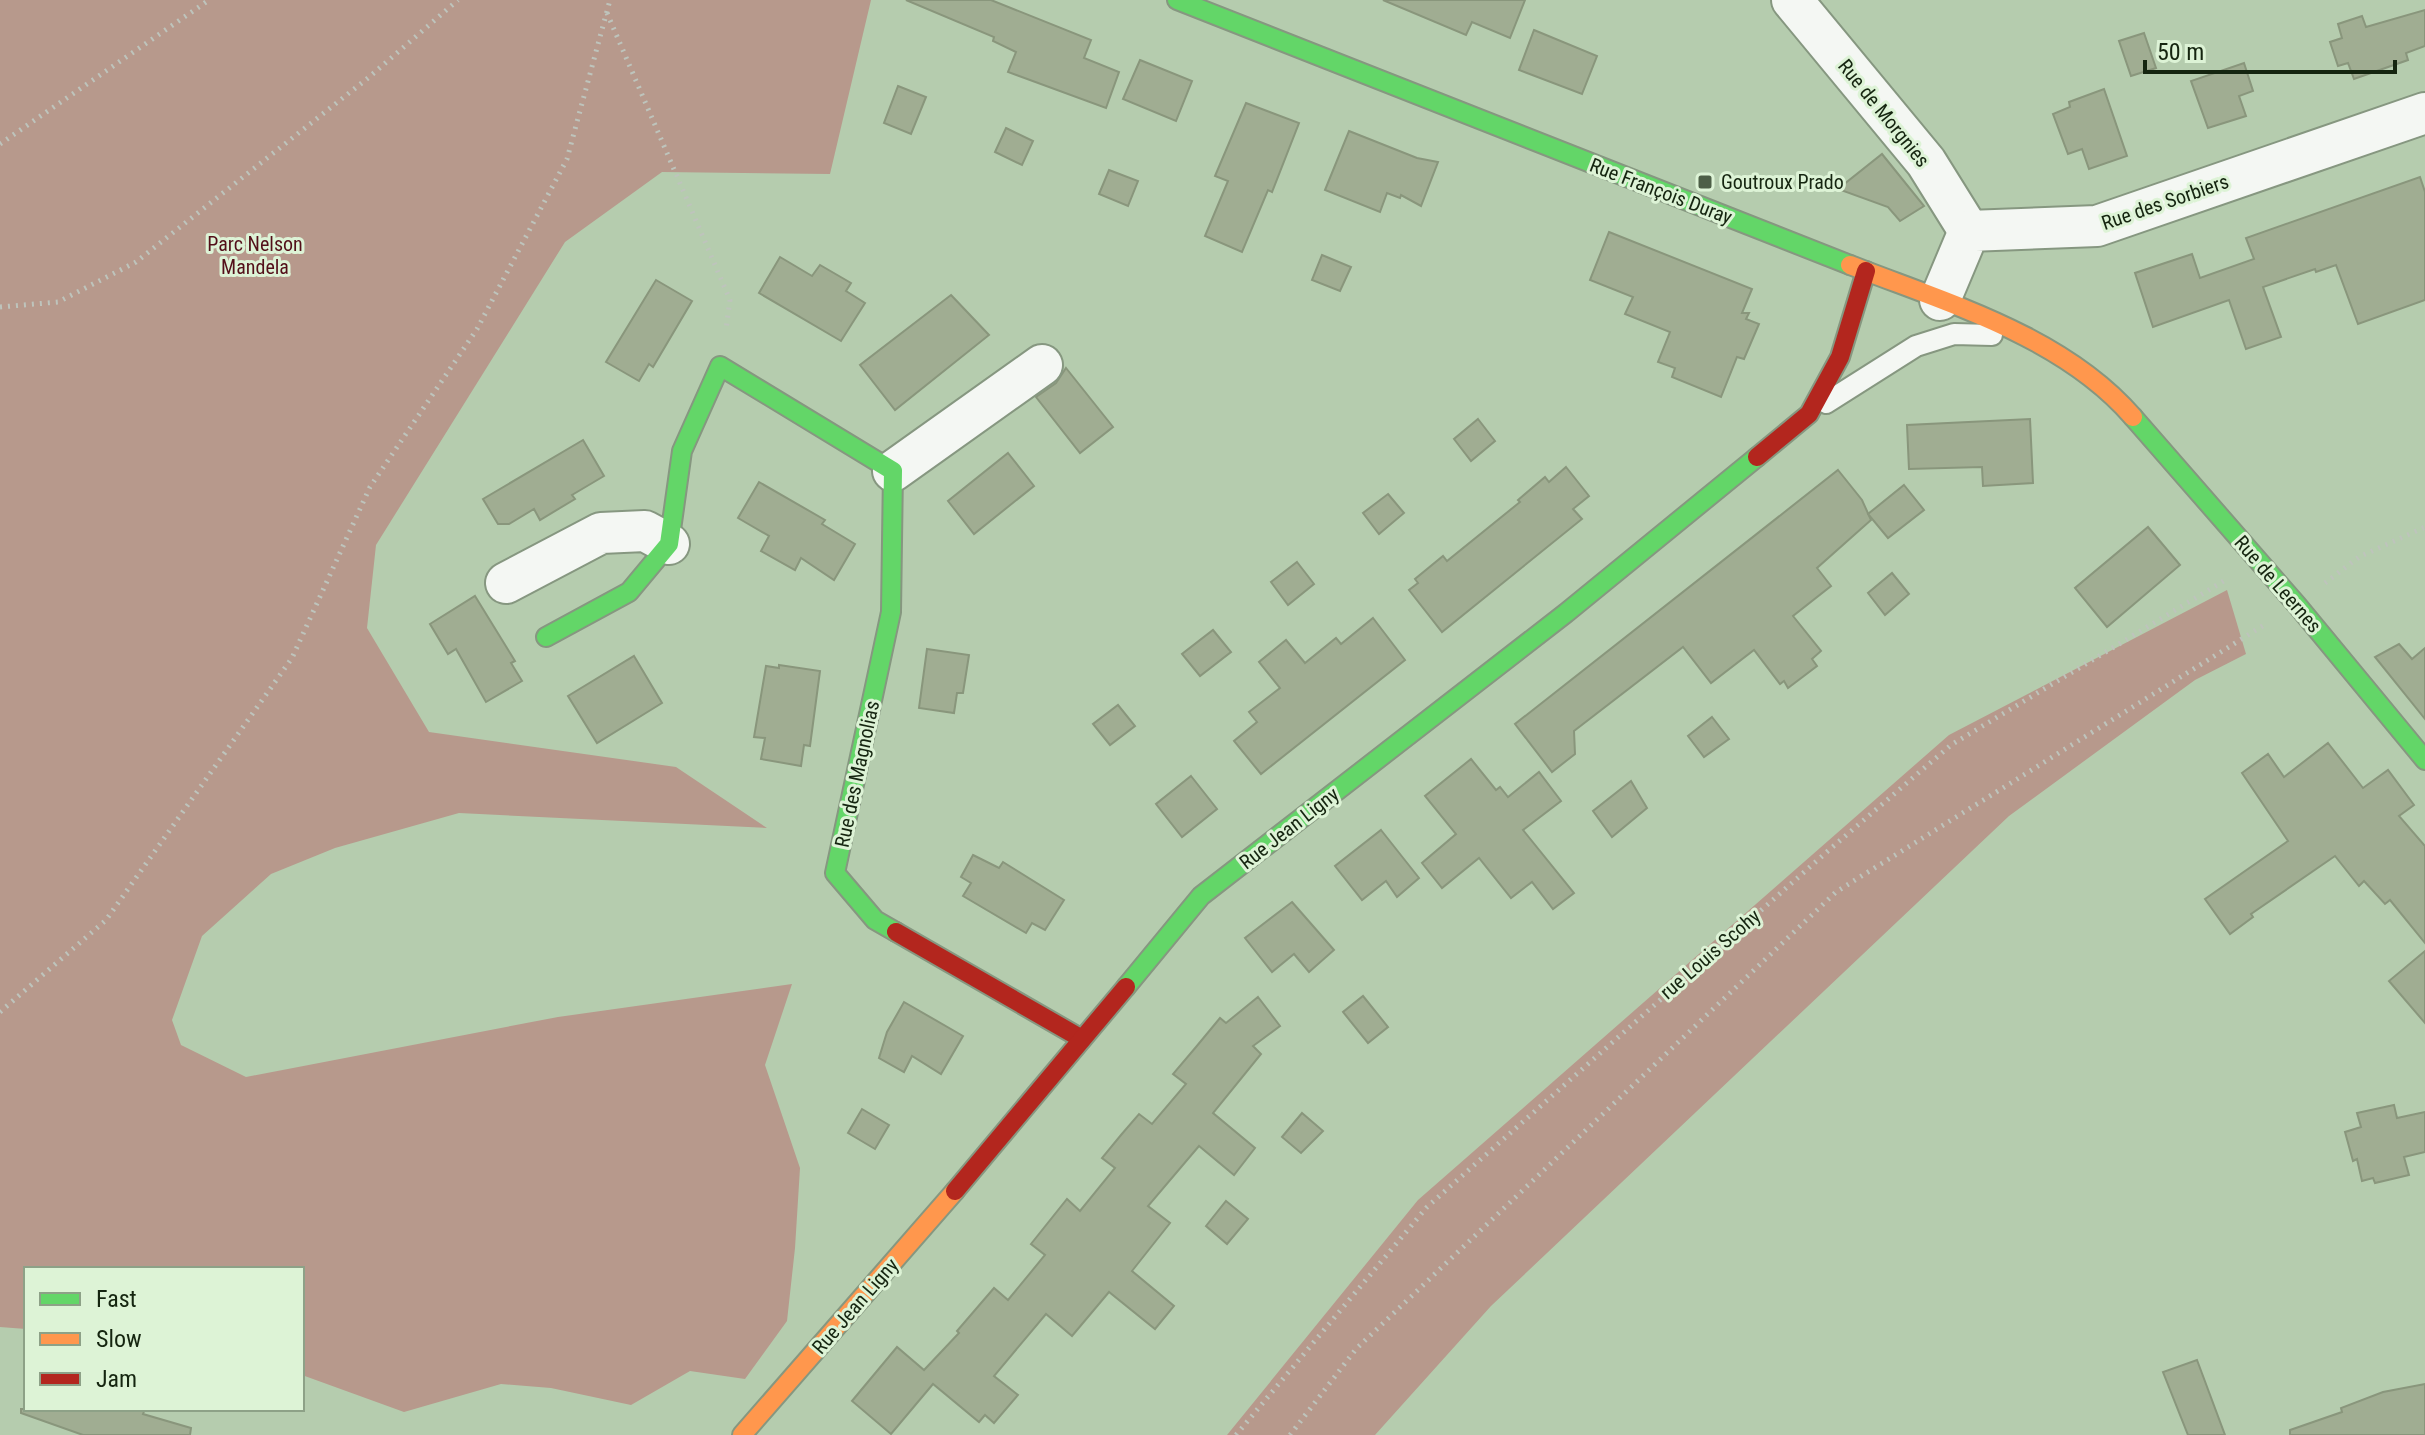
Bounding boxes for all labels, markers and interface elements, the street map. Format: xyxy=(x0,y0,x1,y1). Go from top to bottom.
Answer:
scale bar xyxy=(2145,24,2395,74)
text: 50 m xyxy=(2157,38,2204,66)
street label: Rue de Morgnies xyxy=(1833,54,1935,172)
street label: Rue François Duray xyxy=(1586,153,1736,229)
street label: Rue des Sorbiers xyxy=(2098,169,2232,235)
place label: Goutroux Prado xyxy=(1721,170,1844,194)
marker: Goutroux Prado xyxy=(1696,173,1714,191)
park label: Parc Nelson Mandela xyxy=(207,232,303,279)
street label: Rue de Leernes xyxy=(2229,531,2327,637)
street label: Rue des Magnolias xyxy=(830,698,884,850)
street label: Rue Jean Ligny xyxy=(1235,782,1343,874)
street label: rue Louis Scohy xyxy=(1655,904,1765,1004)
street label: Rue Jean Ligny xyxy=(807,1253,903,1359)
legend xyxy=(24,1267,304,1411)
text: Fast xyxy=(96,1285,137,1313)
text: Slow xyxy=(96,1325,142,1353)
text: Jam xyxy=(96,1365,137,1393)

